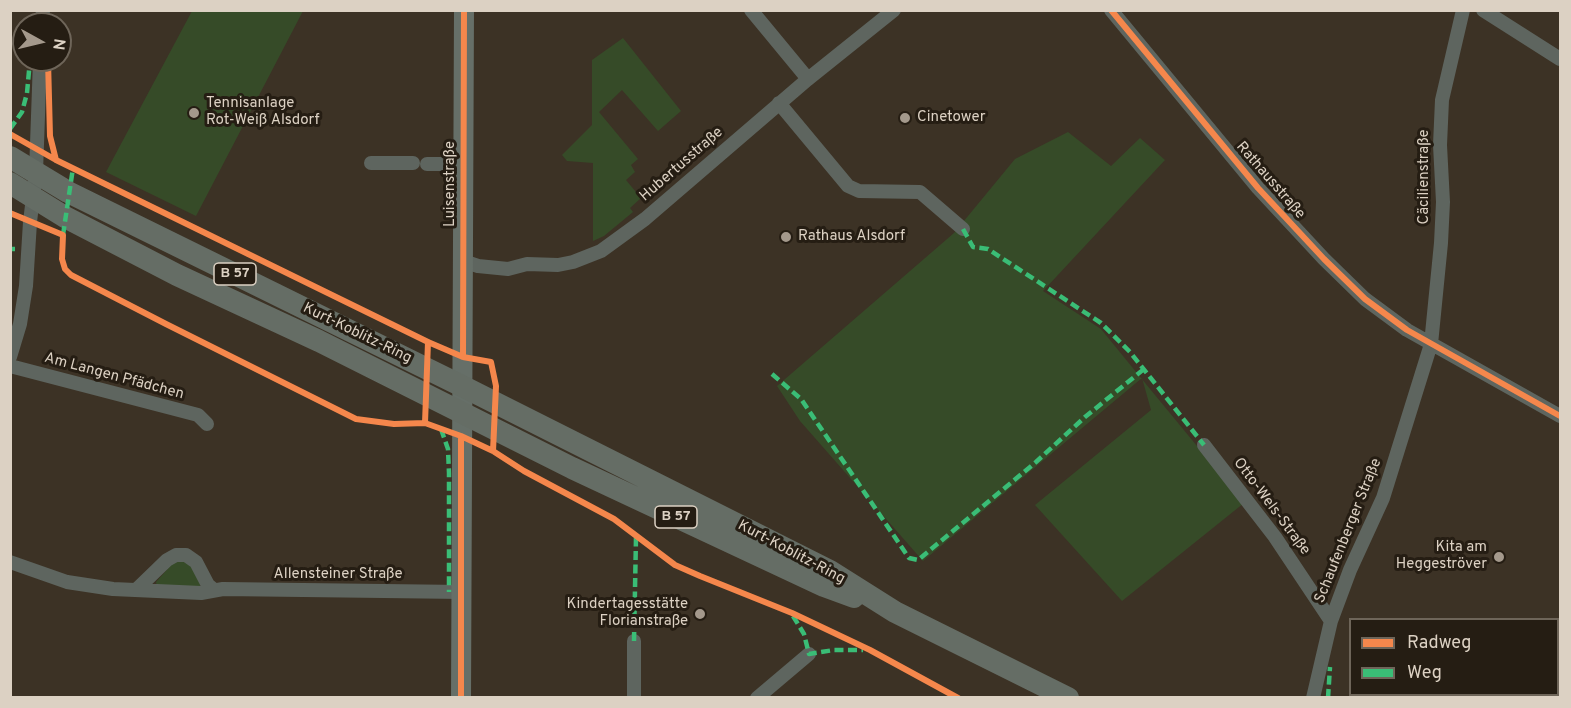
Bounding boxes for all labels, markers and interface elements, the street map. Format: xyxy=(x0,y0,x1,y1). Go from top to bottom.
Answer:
north arrow xyxy=(12,12,72,72)
text: N xyxy=(47,37,69,51)
place label: Tennisanlage Rot-Weiß Alsdorf xyxy=(206,95,319,130)
marker: Tennisanlage Rot-Weiß Alsdorf xyxy=(187,106,201,120)
place label: Cinetower xyxy=(917,109,985,127)
marker: Cinetower xyxy=(898,111,912,125)
street label: Hubertusstraße xyxy=(637,124,727,206)
street label: Cäcilienstraße xyxy=(1416,129,1434,225)
street label: Rathausstraße xyxy=(1232,139,1308,223)
street label: Luisenstraße xyxy=(442,141,460,227)
place label: Rathaus Alsdorf xyxy=(798,228,905,246)
marker: Rathaus Alsdorf xyxy=(779,230,793,244)
road number: B 57 xyxy=(214,263,256,285)
street label: Kurt-Koblitz-Ring xyxy=(300,300,414,368)
street label: Am Langen Pfädchen xyxy=(42,350,186,404)
street label: Otto-Wels-Straße xyxy=(1229,455,1313,559)
street label: Schaufenberger Straße xyxy=(1312,456,1386,606)
road number: B 57 xyxy=(655,506,697,528)
street label: Kurt-Koblitz-Ring xyxy=(734,517,848,589)
place label: Kita am Heggeströver xyxy=(1396,539,1487,574)
marker: Kita am Heggeströver xyxy=(1492,550,1506,564)
street label: Allensteiner Straße xyxy=(274,566,402,584)
place label: Kindertagesstätte Florianstraße xyxy=(567,596,688,631)
marker: Kindertagesstätte Florianstraße xyxy=(693,607,707,621)
legend xyxy=(1349,618,1559,696)
text: Radweg xyxy=(1407,632,1471,655)
text: Weg xyxy=(1407,662,1442,685)

